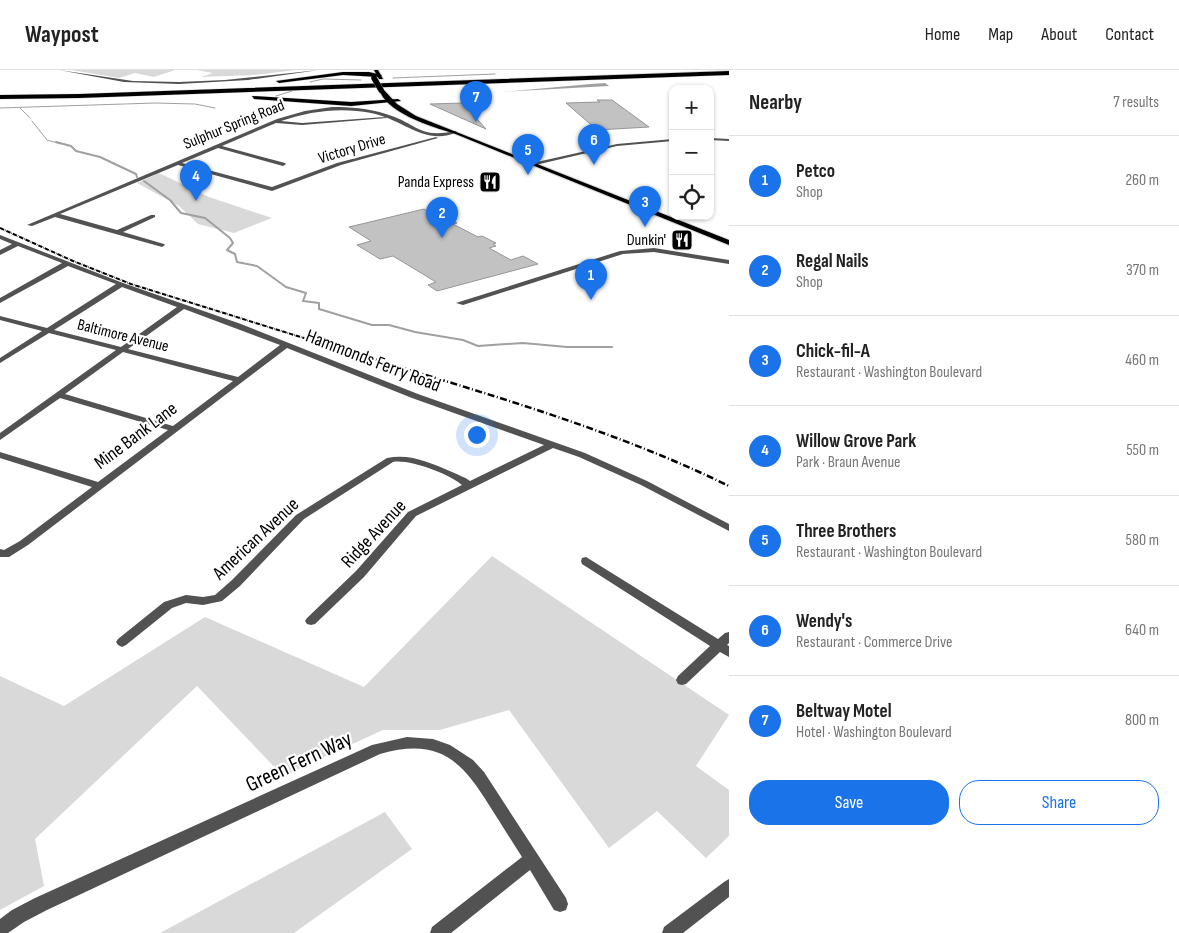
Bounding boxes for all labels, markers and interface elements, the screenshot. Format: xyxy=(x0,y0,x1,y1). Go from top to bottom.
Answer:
text: Waypost xyxy=(25,20,99,49)
text: Home xyxy=(925,24,960,45)
text: Map xyxy=(988,24,1013,45)
text: About xyxy=(1041,24,1077,45)
text: Contact xyxy=(1105,24,1154,45)
pin: 7 xyxy=(460,81,492,122)
map controls xyxy=(669,85,714,220)
button: + xyxy=(669,85,714,130)
text: Nearby xyxy=(749,90,802,115)
text: 7 results xyxy=(1113,93,1159,112)
street label: Sulphur Spring Road xyxy=(181,96,287,154)
pin: 6 xyxy=(578,124,610,165)
street label: Victory Drive xyxy=(316,130,388,168)
button: − xyxy=(669,130,714,175)
pin: 5 xyxy=(512,134,544,175)
pin: 4 xyxy=(180,160,212,201)
text: Petco xyxy=(796,160,835,183)
restaurant icon: Panda Express xyxy=(478,170,502,194)
text: 1 xyxy=(762,171,768,190)
text: 260 m xyxy=(1125,171,1159,190)
place label: Panda Express xyxy=(398,173,474,192)
button: locate xyxy=(669,175,714,220)
text: Shop xyxy=(796,183,823,202)
pin: 3 xyxy=(629,186,661,227)
pin: 2 xyxy=(426,197,458,238)
restaurant icon: Dunkin' xyxy=(670,228,694,252)
place label: Dunkin' xyxy=(627,231,666,250)
text: Regal Nails xyxy=(796,250,869,273)
pin: 1 xyxy=(575,259,607,300)
text: 2 xyxy=(761,261,769,280)
text: 370 m xyxy=(1126,261,1159,280)
text: Shop xyxy=(796,273,823,292)
street label: Baltimore Avenue xyxy=(75,315,171,357)
street label: Hammonds Ferry Road xyxy=(302,325,444,397)
text: Chick-fil-A xyxy=(796,340,870,363)
text: 3 xyxy=(761,351,769,370)
text: 460 m xyxy=(1125,351,1159,370)
text: Restaurant · Washington Boulevard xyxy=(796,363,982,382)
street label: Mine Bank Lane xyxy=(90,397,182,475)
your location xyxy=(464,422,490,448)
text: Willow Grove Park xyxy=(796,430,916,453)
text: 4 xyxy=(761,441,769,460)
text: 550 m xyxy=(1126,441,1159,460)
text: Park · Braun Avenue xyxy=(796,453,901,472)
street label: American Avenue xyxy=(207,493,304,585)
street label: Ridge Avenue xyxy=(337,495,411,573)
text: Three Brothers xyxy=(796,520,896,543)
text: 5 xyxy=(761,531,769,550)
text: 580 m xyxy=(1126,531,1159,550)
text: Restaurant · Washington Boulevard xyxy=(796,543,982,562)
text: Wendy's xyxy=(796,610,852,633)
text: 6 xyxy=(761,621,769,640)
text: 640 m xyxy=(1125,621,1159,640)
text: Restaurant · Commerce Drive xyxy=(796,633,952,652)
text: Beltway Motel xyxy=(796,700,892,723)
text: 7 xyxy=(762,711,768,730)
text: 800 m xyxy=(1125,711,1159,730)
text: Hotel · Washington Boulevard xyxy=(796,723,952,742)
street label: Green Fern Way xyxy=(242,725,357,798)
button: Save xyxy=(749,780,949,825)
button: Share xyxy=(959,780,1159,825)

